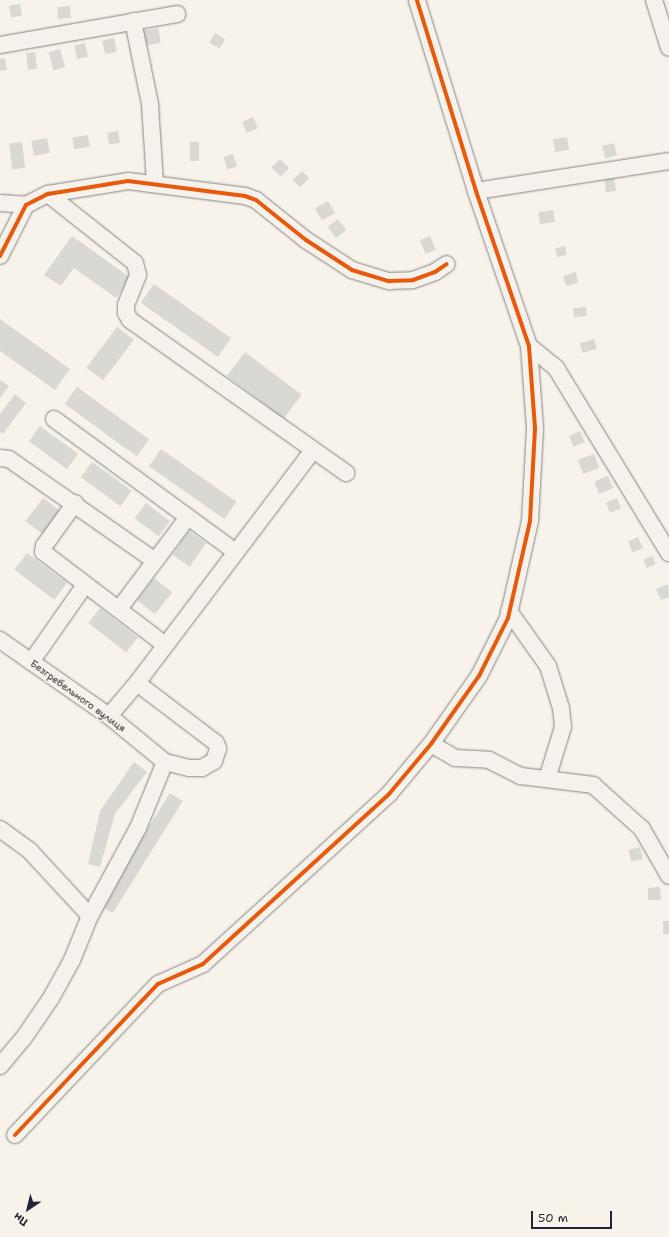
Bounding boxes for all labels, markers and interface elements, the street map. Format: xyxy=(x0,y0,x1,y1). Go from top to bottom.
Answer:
street label: Безгребельного вулиця xyxy=(28,657,128,735)
north arrow xyxy=(8,1189,48,1229)
scale bar xyxy=(533,1203,614,1229)
text: Пн xyxy=(11,1209,31,1230)
text: 50 m xyxy=(538,1210,568,1226)

